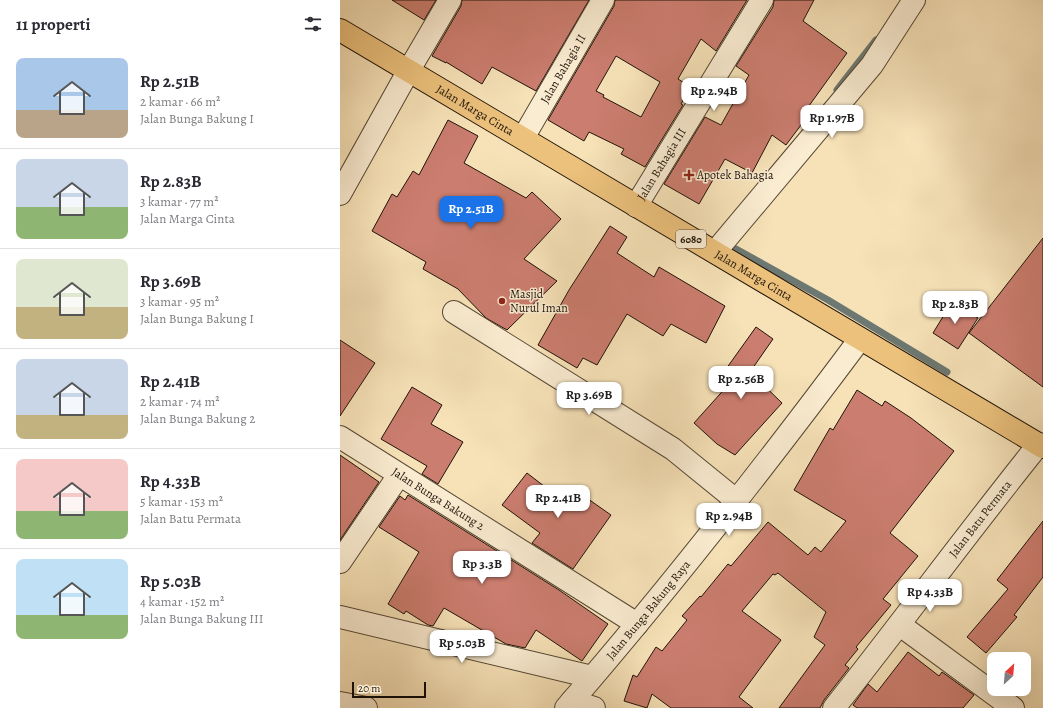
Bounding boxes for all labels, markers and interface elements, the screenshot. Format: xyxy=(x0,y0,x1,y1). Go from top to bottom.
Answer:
text: 11 properti xyxy=(16,13,90,36)
icon: filters xyxy=(302,13,324,35)
street label: Jalan Bahagia II xyxy=(537,31,589,106)
text: Rp 2.51B xyxy=(140,70,200,93)
icon: home xyxy=(48,74,96,122)
pin: Rp 2.94B xyxy=(673,78,755,112)
street label: Jalan Marga Cinta xyxy=(433,81,517,140)
text: Rp 2.94B xyxy=(690,82,738,99)
text: 2 kamar · 66 m² xyxy=(140,93,220,110)
pin: Rp 1.97B xyxy=(791,105,873,139)
text: Rp 1.97B xyxy=(809,109,855,126)
text: Jalan Bunga Bakung I xyxy=(140,110,254,127)
street label: Jalan Bahagia III xyxy=(633,125,690,203)
place label: Apotek Bahagia xyxy=(696,167,774,183)
text: Rp 2.83B xyxy=(140,170,202,193)
marker: Apotek Bahagia xyxy=(684,170,694,180)
icon: home xyxy=(48,175,96,223)
text: 3 kamar · 77 m² xyxy=(140,193,218,210)
pin: Rp 2.51B xyxy=(430,196,512,230)
text: Rp 2.51B xyxy=(448,200,494,217)
text: Jalan Marga Cinta xyxy=(140,210,235,227)
road number: 6080 xyxy=(676,230,706,248)
street label: Jalan Marga Cinta xyxy=(712,246,796,305)
text: Rp 3.69B xyxy=(140,270,201,293)
icon: home xyxy=(48,275,96,323)
place label: Masjid Nurul Iman xyxy=(510,286,568,316)
pin: Rp 2.83B xyxy=(914,291,996,325)
text: 3 kamar · 95 m² xyxy=(140,293,219,310)
text: Rp 2.83B xyxy=(931,295,979,312)
marker: Masjid Nurul Iman xyxy=(497,296,507,306)
text: Jalan Bunga Bakung I xyxy=(140,310,254,327)
pin: Rp 2.56B xyxy=(700,366,782,400)
text: Rp 2.41B xyxy=(140,370,200,393)
text: Rp 2.56B xyxy=(718,370,764,387)
icon: home xyxy=(48,375,96,423)
pin: Rp 3.69B xyxy=(548,382,630,416)
text: Rp 3.69B xyxy=(566,386,612,403)
text: 2 kamar · 74 m² xyxy=(140,393,220,410)
text: Jalan Bunga Bakung 2 xyxy=(140,410,255,427)
street label: Jalan Bunga Bakung 2 xyxy=(389,464,488,534)
text: Rp 4.33B xyxy=(140,470,201,493)
icon: home xyxy=(48,475,96,523)
street label: Jalan Batu Permata xyxy=(945,477,1015,561)
pin: Rp 2.41B xyxy=(517,485,599,519)
text: Rp 2.41B xyxy=(535,489,581,506)
text: 5 kamar · 153 m² xyxy=(140,493,223,510)
pin: Rp 2.94B xyxy=(688,503,770,537)
text: Rp 2.94B xyxy=(705,507,753,524)
text: Jalan Batu Permata xyxy=(140,510,241,527)
pin: Rp 3.3B xyxy=(445,551,519,585)
text: Rp 3.3B xyxy=(462,555,502,572)
street label: Jalan Bunga Bakung Raya xyxy=(603,557,694,663)
text: Rp 5.03B xyxy=(140,570,201,593)
icon: home xyxy=(48,575,96,623)
pin: Rp 4.33B xyxy=(889,579,971,613)
text: Rp 4.33B xyxy=(907,583,953,600)
text: 4 kamar · 152 m² xyxy=(140,593,224,610)
text: Jalan Bunga Bakung III xyxy=(140,610,263,627)
pin: Rp 5.03B xyxy=(421,630,503,664)
text: Rp 5.03B xyxy=(439,634,485,651)
north arrow xyxy=(987,652,1031,696)
map controls xyxy=(987,652,1031,696)
scale bar xyxy=(352,680,426,699)
text: 20 m xyxy=(358,681,380,696)

